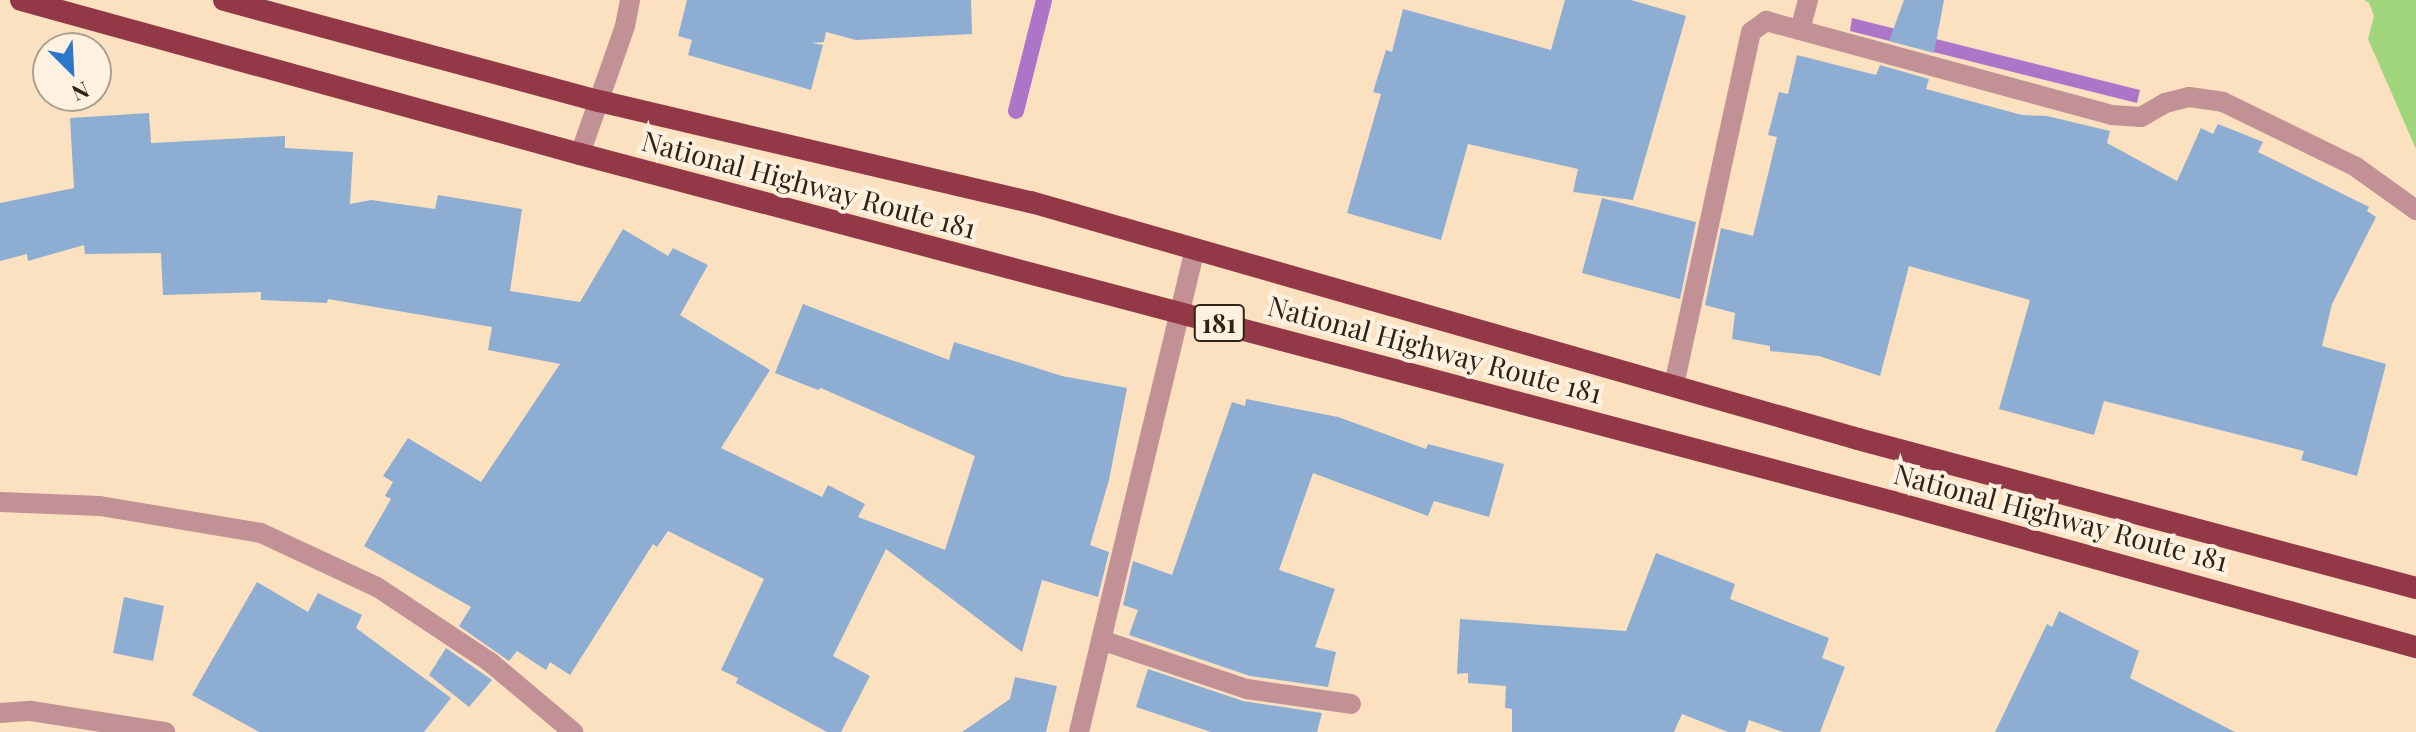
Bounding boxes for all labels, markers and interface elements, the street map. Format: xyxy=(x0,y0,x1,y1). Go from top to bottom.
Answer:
north arrow xyxy=(32,32,112,112)
text: N xyxy=(68,75,94,109)
street label: National Highway Route 181 xyxy=(638,123,980,245)
street label: National Highway Route 181 xyxy=(1264,288,1606,410)
road number: 181 xyxy=(1193,301,1245,345)
street label: National Highway Route 181 xyxy=(1890,456,2232,578)

